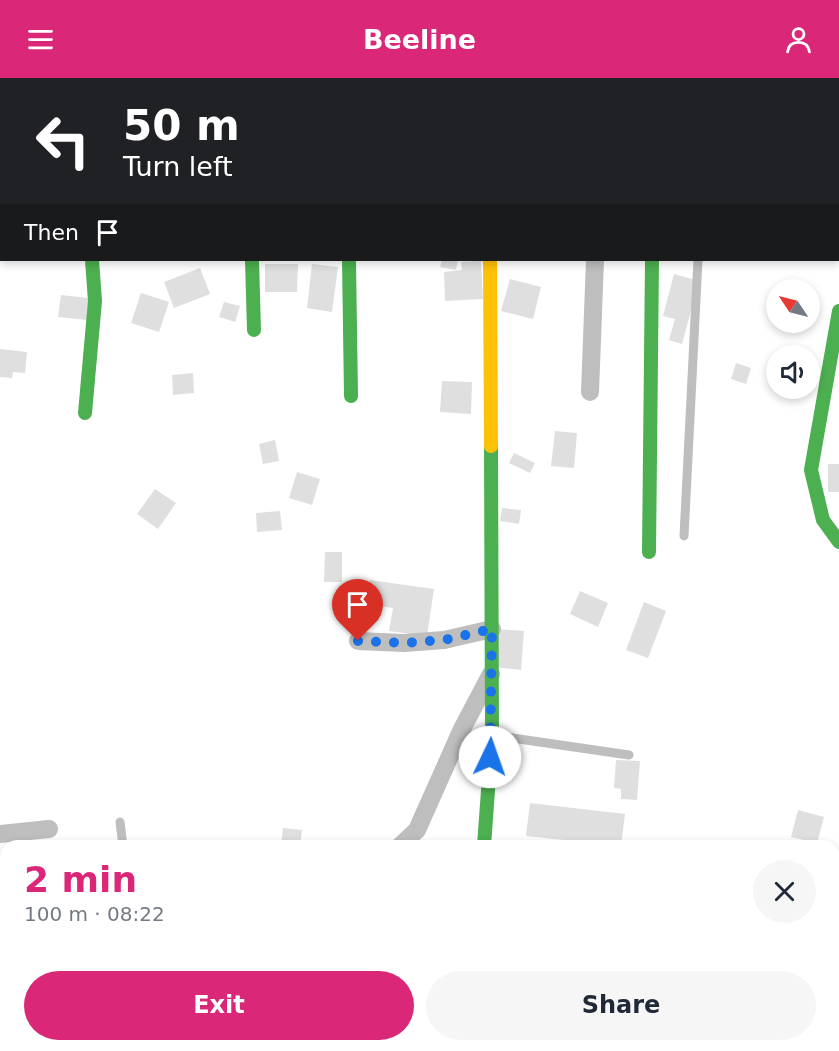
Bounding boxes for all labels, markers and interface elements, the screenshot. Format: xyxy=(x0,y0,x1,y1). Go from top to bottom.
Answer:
icon: menu xyxy=(24,23,57,56)
icon: person xyxy=(782,23,815,56)
text: Beeline xyxy=(363,24,476,55)
text: 50 m xyxy=(123,101,240,150)
icon: left xyxy=(24,102,102,180)
text: Turn left xyxy=(123,151,233,182)
icon: arrive xyxy=(91,216,124,249)
text: Then xyxy=(24,220,79,245)
north arrow xyxy=(766,279,820,333)
map controls xyxy=(766,279,820,399)
button: sound xyxy=(766,345,820,399)
pin xyxy=(332,579,383,641)
icon: arrive xyxy=(341,588,374,621)
position arrow xyxy=(458,725,522,789)
text: 2 min xyxy=(24,859,137,900)
button: close xyxy=(753,860,816,923)
text: 100 m · 08:22 xyxy=(24,902,165,926)
button: Exit xyxy=(24,971,414,1040)
button: Share xyxy=(426,971,816,1040)

